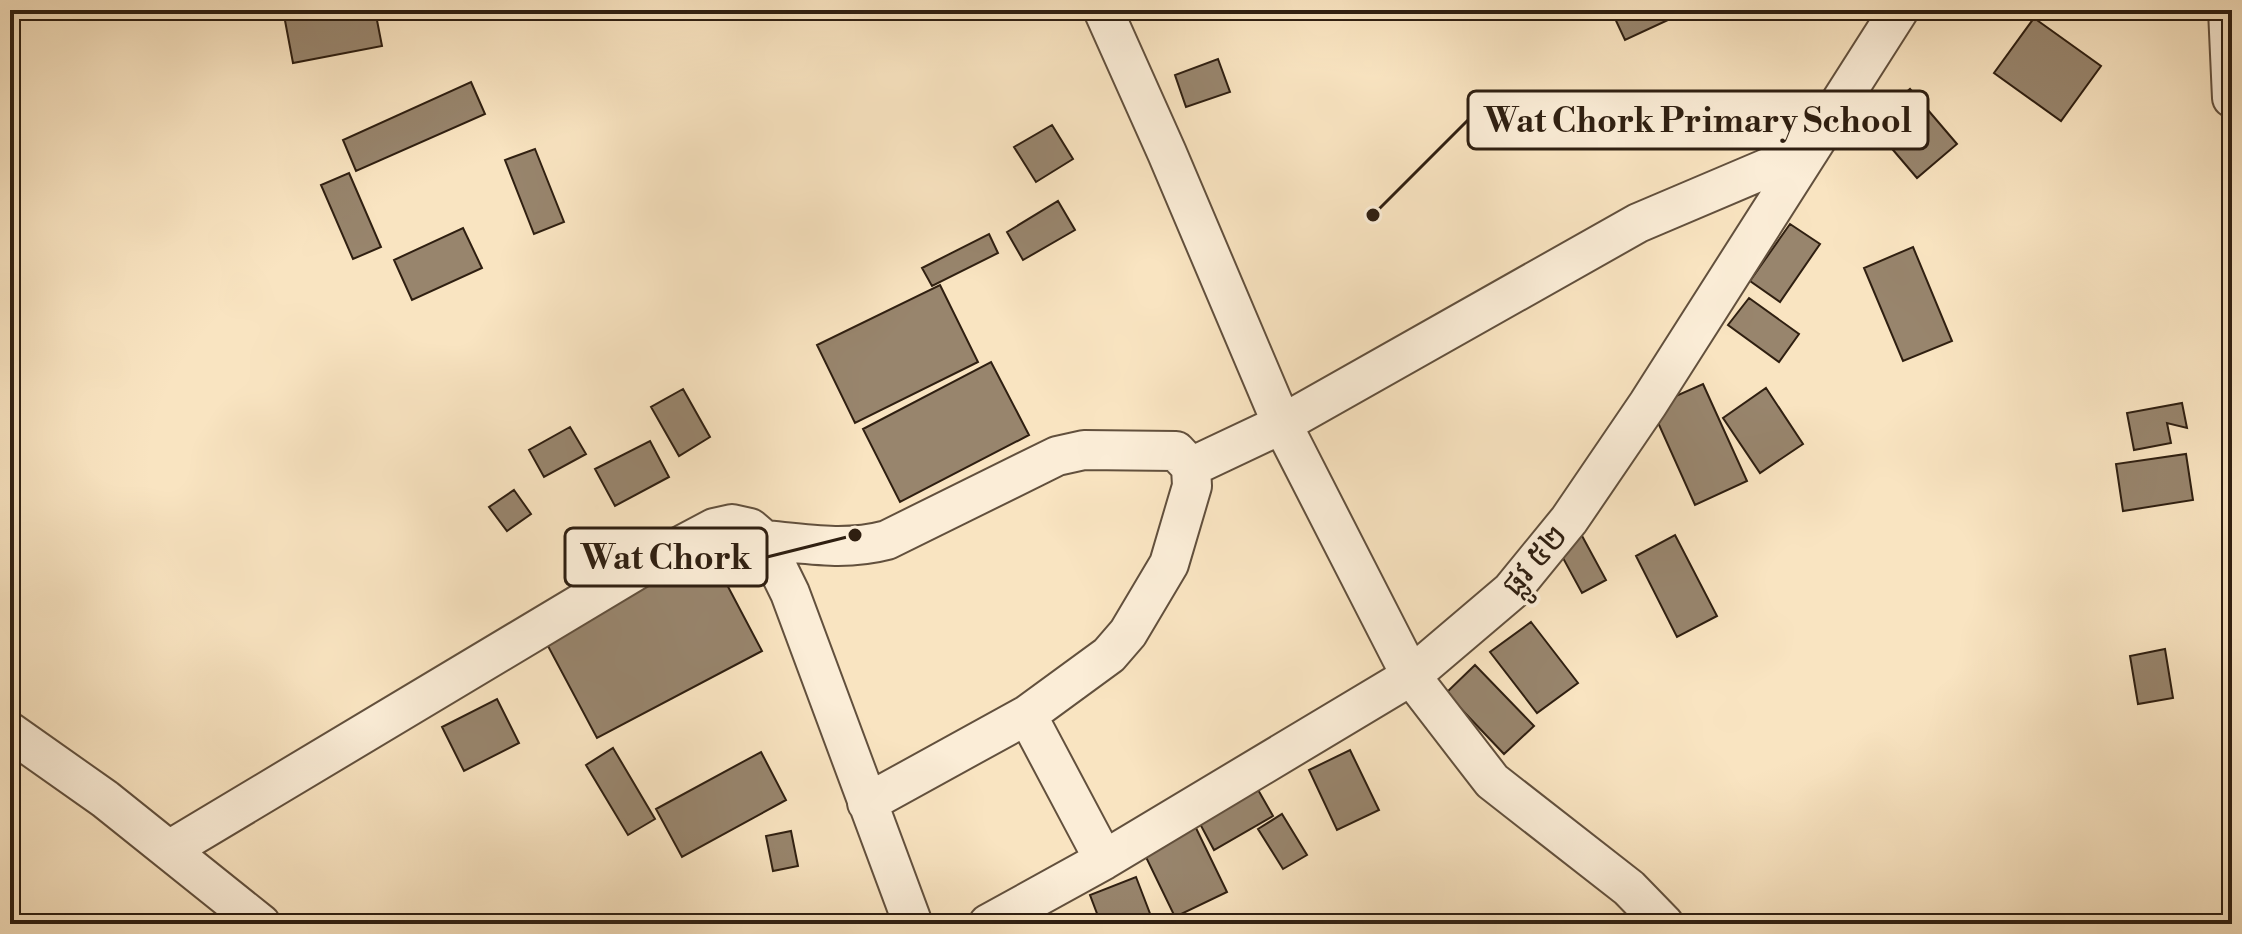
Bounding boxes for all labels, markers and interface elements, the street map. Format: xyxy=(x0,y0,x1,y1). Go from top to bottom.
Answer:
callout: Wat Chork Primary School xyxy=(1468,91,1928,149)
text: Wat Chork Primary School xyxy=(1483,101,1912,143)
street label: ផ្លូវ ៥២ xyxy=(1493,517,1582,610)
callout: Wat Chork xyxy=(565,528,767,586)
text: Wat Chork xyxy=(580,538,752,580)

